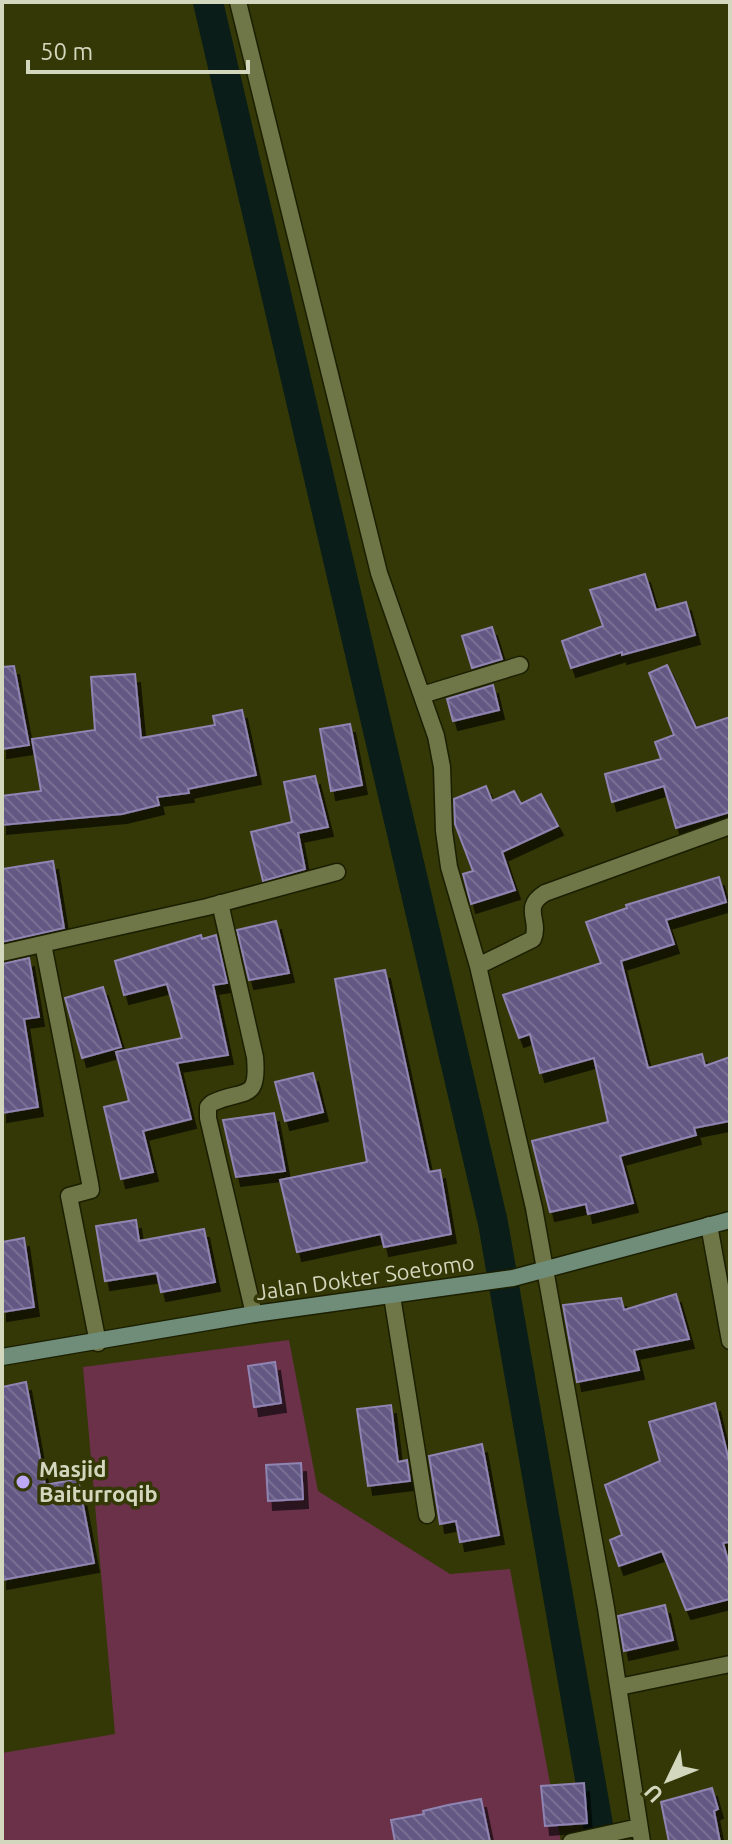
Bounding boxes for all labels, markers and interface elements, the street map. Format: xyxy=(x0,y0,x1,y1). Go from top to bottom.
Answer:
scale bar xyxy=(28,24,248,74)
text: 50 m xyxy=(40,38,93,65)
street label: Jalan Dokter Soetomo xyxy=(254,1249,476,1304)
place label: Masjid Baiturroqib xyxy=(39,1456,158,1506)
marker: Masjid Baiturroqib xyxy=(14,1473,32,1491)
north arrow xyxy=(628,1740,708,1820)
text: U xyxy=(639,1780,667,1808)

